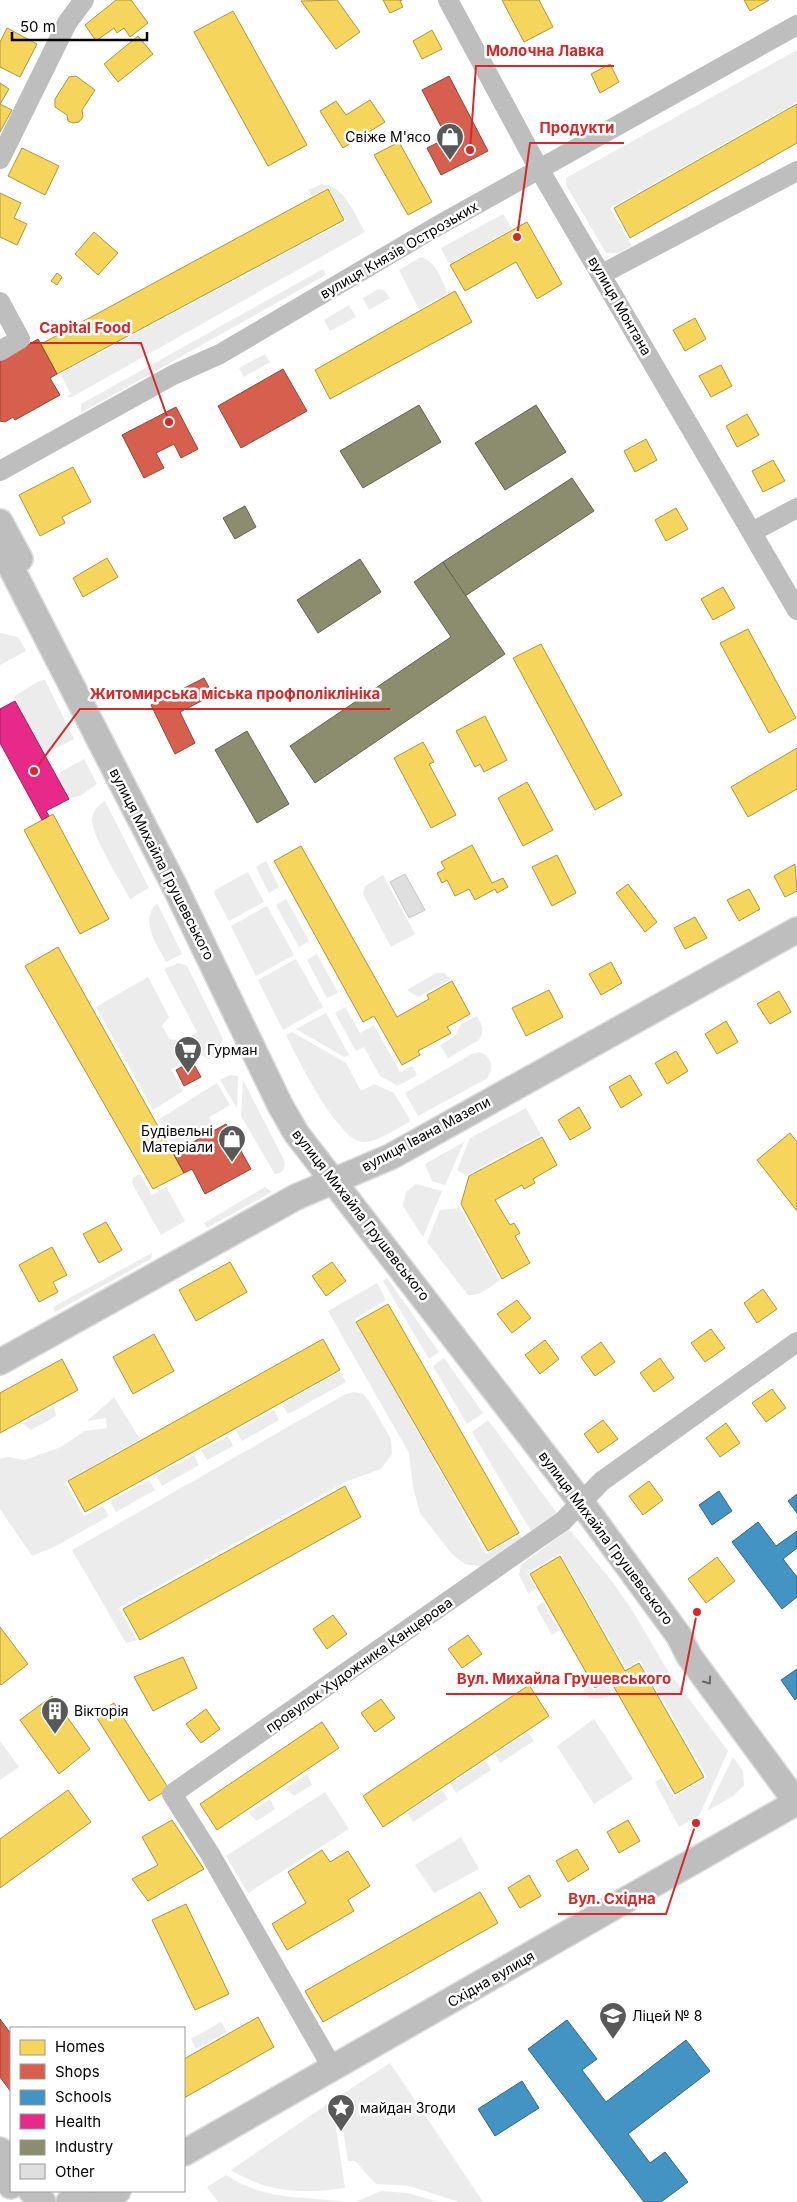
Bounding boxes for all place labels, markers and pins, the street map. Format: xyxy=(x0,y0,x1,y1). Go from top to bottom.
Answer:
callout: Молочна Лавка xyxy=(476,36,614,66)
callout: Продукти xyxy=(530,113,624,143)
shop icon: Свіже М'ясо xyxy=(435,122,465,161)
place label: Свіже М'ясо xyxy=(345,128,431,145)
callout: Capital Food xyxy=(30,313,141,343)
callout: Житомирська міська профполіклініка xyxy=(80,679,390,709)
supermarket icon: Гурман xyxy=(173,1035,203,1074)
place label: Гурман xyxy=(207,1041,258,1058)
place label: Будівельні Матеріали xyxy=(141,1122,213,1155)
shop icon: Будівельні Матеріали xyxy=(217,1124,247,1163)
callout: Вул. Михайла Грушевського xyxy=(446,1664,681,1694)
building icon: Вікторія xyxy=(40,1696,70,1735)
place label: Вікторія xyxy=(74,1702,129,1719)
callout: Вул. Східна xyxy=(558,1884,666,1914)
school or university icon: Ліцей № 8 xyxy=(598,2001,628,2040)
place label: Ліцей № 8 xyxy=(632,2007,703,2024)
place icon: майдан Згоди xyxy=(326,2093,356,2132)
place label: майдан Згоди xyxy=(360,2099,456,2116)

